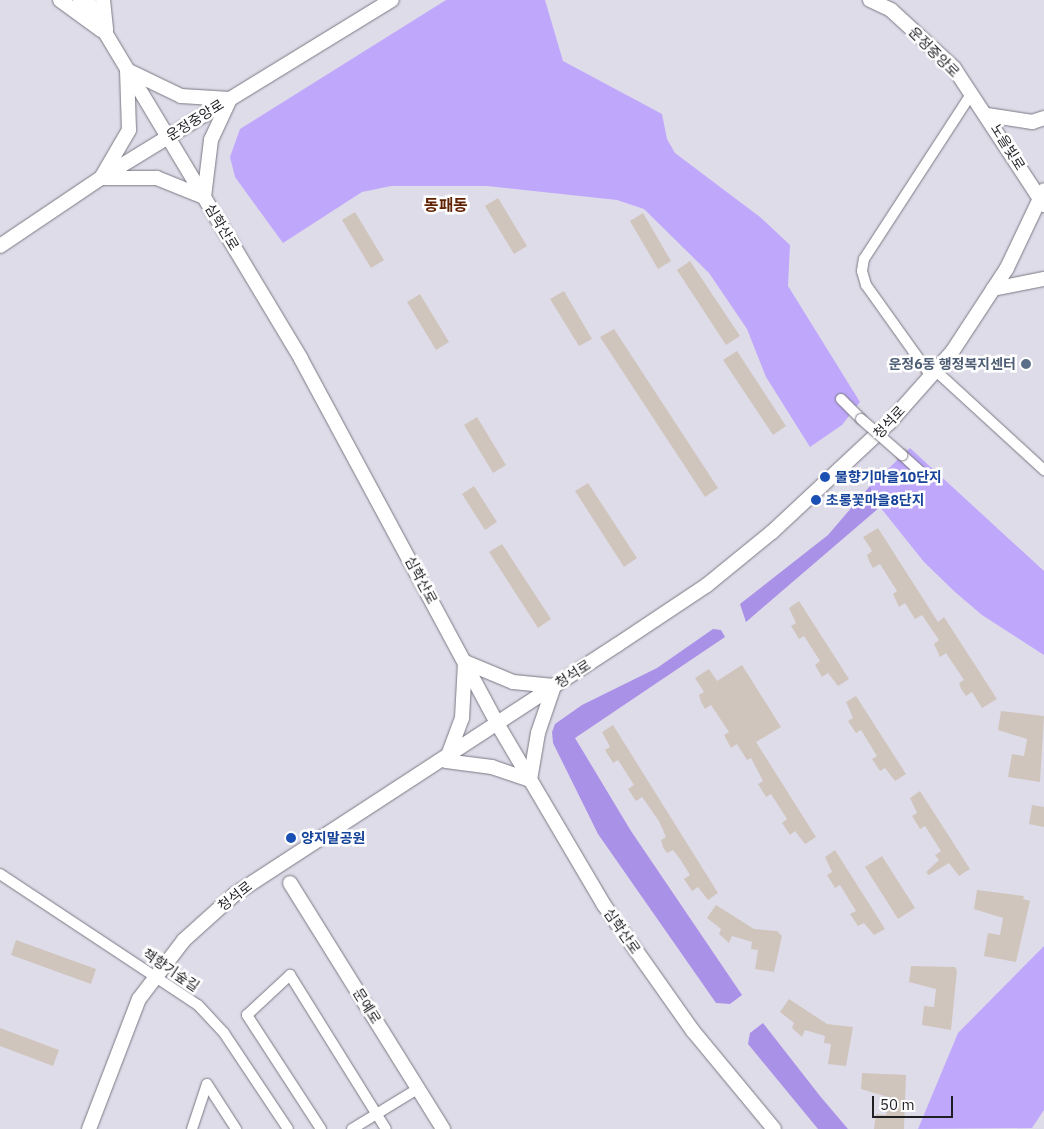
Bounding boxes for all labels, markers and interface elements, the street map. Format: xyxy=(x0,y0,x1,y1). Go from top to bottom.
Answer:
street label: 운정중앙로 xyxy=(905,23,963,81)
street label: 운정중앙로 xyxy=(163,96,227,144)
street label: 노을빛로 xyxy=(987,121,1029,173)
district label: 동패동 xyxy=(424,195,468,215)
street label: 심학산로 xyxy=(202,201,242,253)
place label: 운정6동 행정복지센터 xyxy=(888,356,1016,372)
marker: 운정6동 행정복지센터 xyxy=(1020,358,1032,370)
street label: 청석로 xyxy=(870,402,908,442)
place label: 물향기마을10단지 xyxy=(835,469,942,485)
marker: 물향기마을10단지 xyxy=(819,471,831,483)
place label: 초롱꽃마을8단지 xyxy=(826,492,925,508)
marker: 초롱꽃마을8단지 xyxy=(810,494,822,506)
street label: 심학산로 xyxy=(401,553,441,607)
street label: 청석로 xyxy=(552,656,594,692)
place label: 양지말공원 xyxy=(301,830,365,846)
marker: 양지말공원 xyxy=(285,832,297,844)
street label: 청석로 xyxy=(215,877,255,915)
street label: 심학산로 xyxy=(600,905,644,957)
street label: 책향기숲길 xyxy=(140,945,202,995)
street label: 문예로 xyxy=(350,985,384,1027)
scale bar xyxy=(874,1086,955,1118)
text: 50 m xyxy=(880,1095,915,1114)

